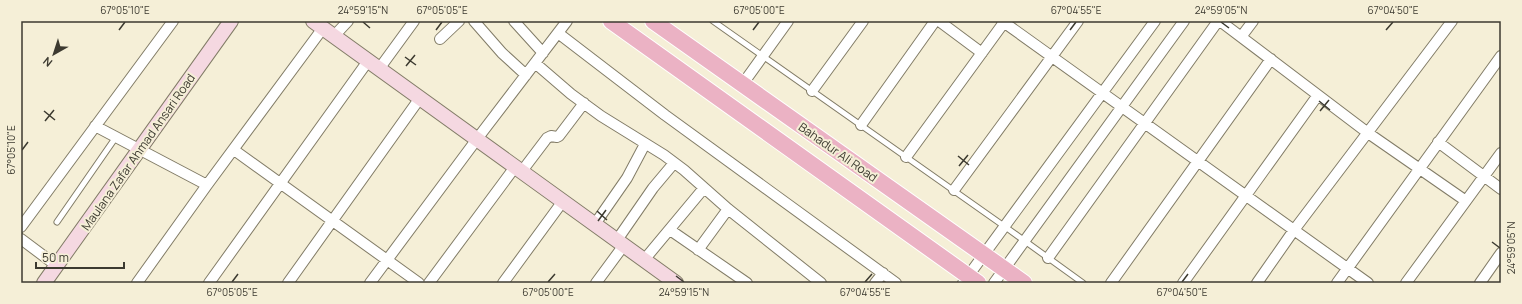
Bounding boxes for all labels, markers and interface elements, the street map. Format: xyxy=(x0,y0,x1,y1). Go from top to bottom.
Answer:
text: 67°05'10"E xyxy=(100,3,150,17)
text: 24°59'15"N xyxy=(338,3,388,17)
text: 67°05'05"E xyxy=(416,3,468,17)
text: 67°05'00"E xyxy=(733,3,785,17)
text: 67°04'55"E xyxy=(1051,3,1102,17)
text: 24°59'05"N xyxy=(1195,3,1247,17)
text: 67°04'50"E xyxy=(1367,3,1419,17)
north arrow xyxy=(34,34,74,74)
text: N xyxy=(40,54,55,70)
street label: Maulana Zafar Ahmad Ansari Road xyxy=(77,70,199,234)
street label: Bahadur Ali Road xyxy=(795,118,881,186)
text: 67°05'10"E xyxy=(4,125,18,175)
text: 24°59'05"N xyxy=(1504,222,1518,274)
scale bar xyxy=(36,244,124,270)
text: 50 m xyxy=(42,249,69,266)
text: 67°05'05"E xyxy=(206,285,258,299)
text: 67°05'00"E xyxy=(522,285,574,299)
text: 24°59'15"N xyxy=(659,285,709,299)
text: 67°04'55"E xyxy=(840,285,891,299)
text: 67°04'50"E xyxy=(1156,285,1208,299)

